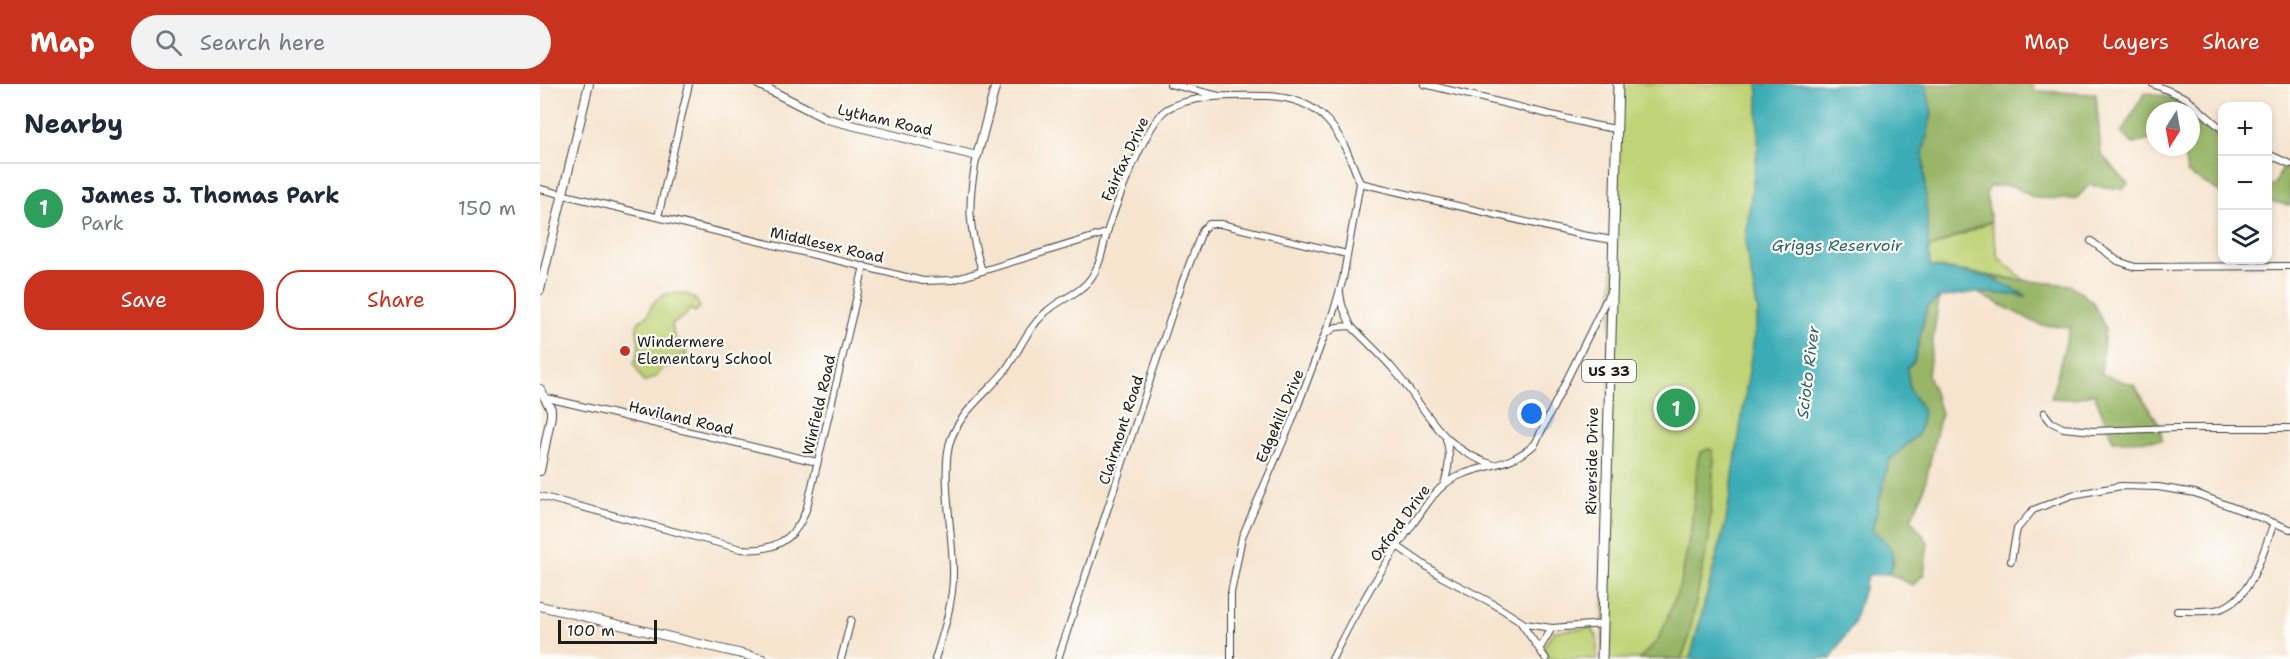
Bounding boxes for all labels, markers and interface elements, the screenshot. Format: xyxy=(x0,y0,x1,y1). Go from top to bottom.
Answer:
search box xyxy=(131,15,551,69)
text: Map xyxy=(30,23,95,61)
icon: search xyxy=(152,26,185,59)
text: Search here xyxy=(200,28,325,57)
text: Map xyxy=(2024,28,2069,56)
text: Layers xyxy=(2102,28,2169,56)
text: Share xyxy=(2202,28,2260,56)
street label: Lytham Road xyxy=(836,99,935,141)
north arrow xyxy=(2146,102,2200,156)
map controls xyxy=(2218,102,2272,264)
button: + xyxy=(2218,102,2272,156)
text: Nearby xyxy=(24,106,123,141)
street label: Fairfax Drive xyxy=(1097,113,1153,205)
button: − xyxy=(2218,156,2272,210)
text: James J. Thomas Park xyxy=(81,181,340,210)
text: 1 xyxy=(39,195,48,221)
text: 150 m xyxy=(458,195,516,221)
text: Park xyxy=(81,210,124,236)
button: layers xyxy=(2218,210,2272,264)
street label: Middlesex Road xyxy=(768,222,886,268)
water label: Griggs Reservoir xyxy=(1772,235,1903,256)
button: Save xyxy=(24,270,264,330)
button: Share xyxy=(276,270,516,330)
water label: Scioto River xyxy=(1792,324,1824,420)
place label: Windermere Elementary School xyxy=(637,332,773,369)
marker: Windermere Elementary School xyxy=(618,344,632,358)
street label: Winfield Road xyxy=(798,352,840,457)
road number: US 33 xyxy=(1582,360,1636,382)
street label: Edgehill Drive xyxy=(1251,366,1309,466)
street label: Clairmont Road xyxy=(1094,372,1148,487)
pin: 1 xyxy=(1656,386,1696,430)
street label: Haviland Road xyxy=(627,396,736,440)
your location xyxy=(1517,399,1546,428)
street label: Riverside Drive xyxy=(1581,407,1603,515)
street label: Oxford Drive xyxy=(1365,480,1435,566)
scale bar xyxy=(558,617,657,644)
text: 100 m xyxy=(567,620,615,641)

